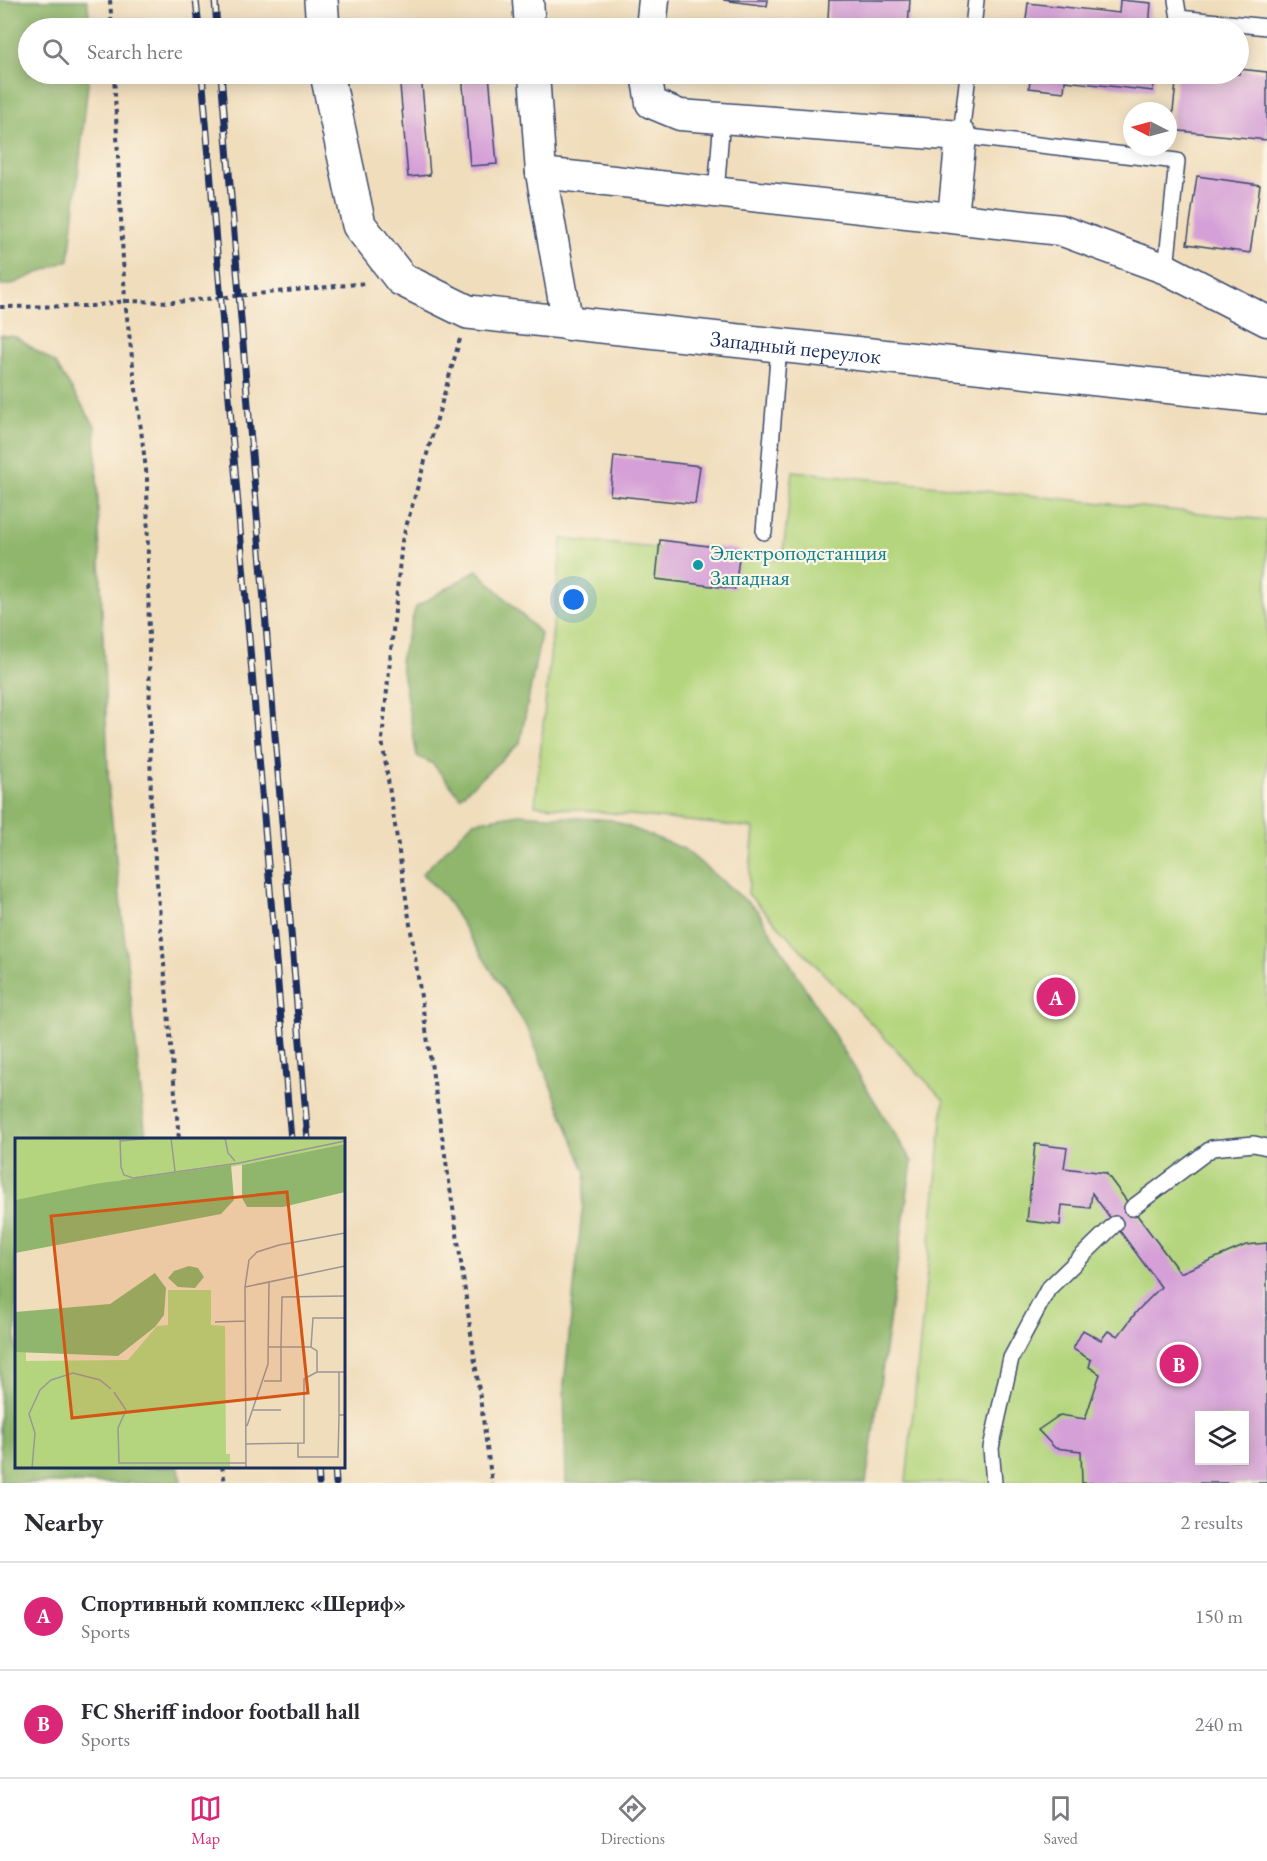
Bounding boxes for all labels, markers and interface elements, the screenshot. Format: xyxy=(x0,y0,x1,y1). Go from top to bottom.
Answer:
search box xyxy=(18,18,1249,84)
icon: search xyxy=(39,35,72,68)
text: Search here xyxy=(87,37,182,66)
north arrow xyxy=(1123,102,1177,156)
street label: Западный переулок xyxy=(709,323,883,370)
place label: Электроподстанция Западная xyxy=(710,538,887,592)
marker: Электроподстанция Западная xyxy=(691,558,705,572)
your location xyxy=(559,585,588,614)
pin: A xyxy=(1036,974,1076,1020)
inset map xyxy=(15,1138,345,1468)
pin: B xyxy=(1160,1342,1198,1386)
map controls xyxy=(1195,1411,1249,1465)
button: layers xyxy=(1195,1411,1249,1465)
text: Nearby xyxy=(24,1505,104,1539)
text: 2 results xyxy=(1180,1509,1243,1535)
text: Спортивный комплекс «Шериф» xyxy=(81,1589,406,1618)
text: A xyxy=(36,1603,51,1629)
text: 150 m xyxy=(1195,1603,1243,1629)
text: Sports xyxy=(81,1618,130,1644)
text: FC Sheriff indoor football hall xyxy=(81,1697,360,1726)
text: B xyxy=(37,1711,50,1737)
text: 240 m xyxy=(1195,1711,1243,1737)
text: Sports xyxy=(81,1726,130,1752)
tab: Map xyxy=(189,1792,222,1849)
tab: Directions xyxy=(601,1792,665,1849)
tab: Saved xyxy=(1043,1792,1078,1849)

